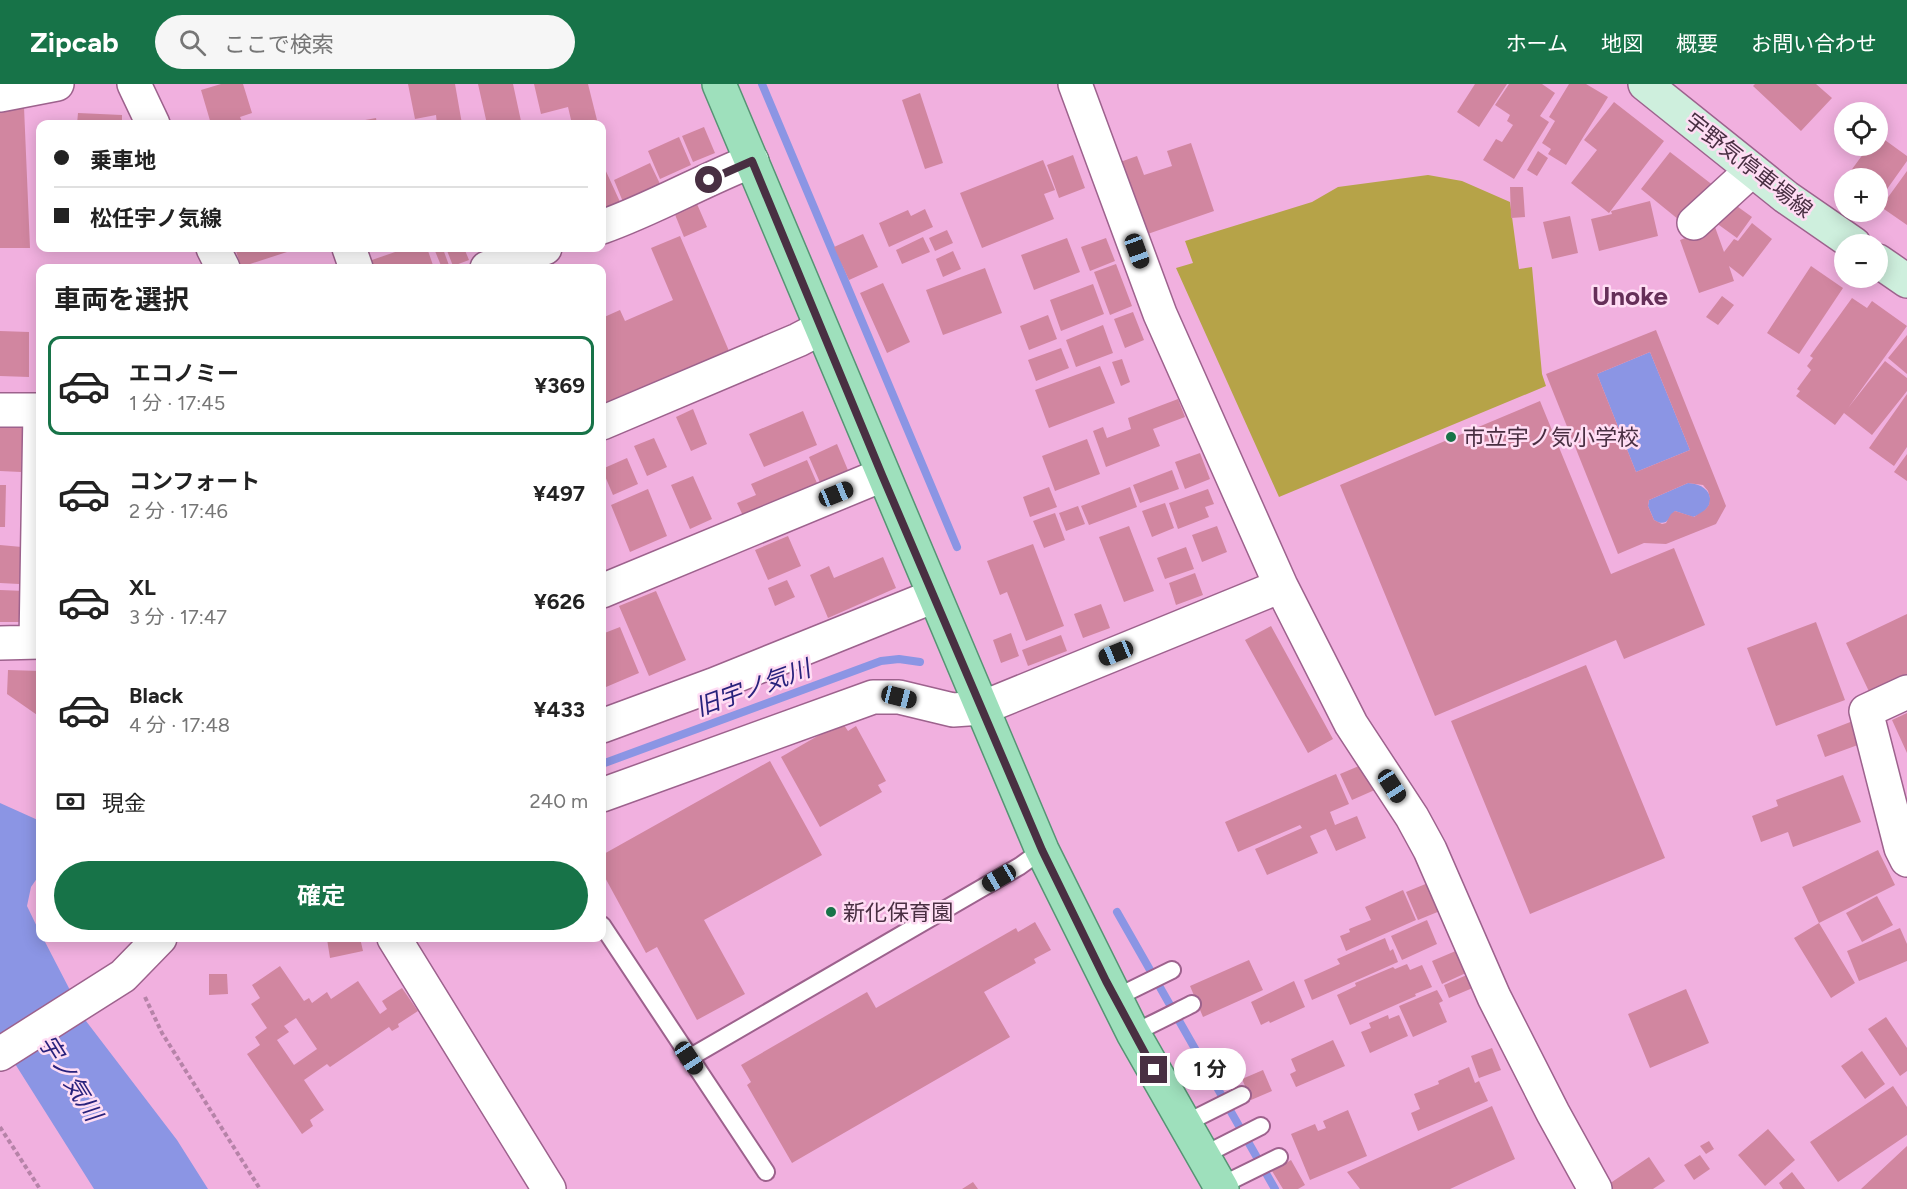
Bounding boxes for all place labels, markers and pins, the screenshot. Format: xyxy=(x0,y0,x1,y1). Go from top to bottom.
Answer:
place label: 市立宇ノ気小学校 xyxy=(1463,424,1639,451)
marker: 市立宇ノ気小学校 xyxy=(1444,430,1458,444)
place label: 新化保育園 xyxy=(843,899,953,926)
marker: 新化保育園 xyxy=(824,905,838,919)

